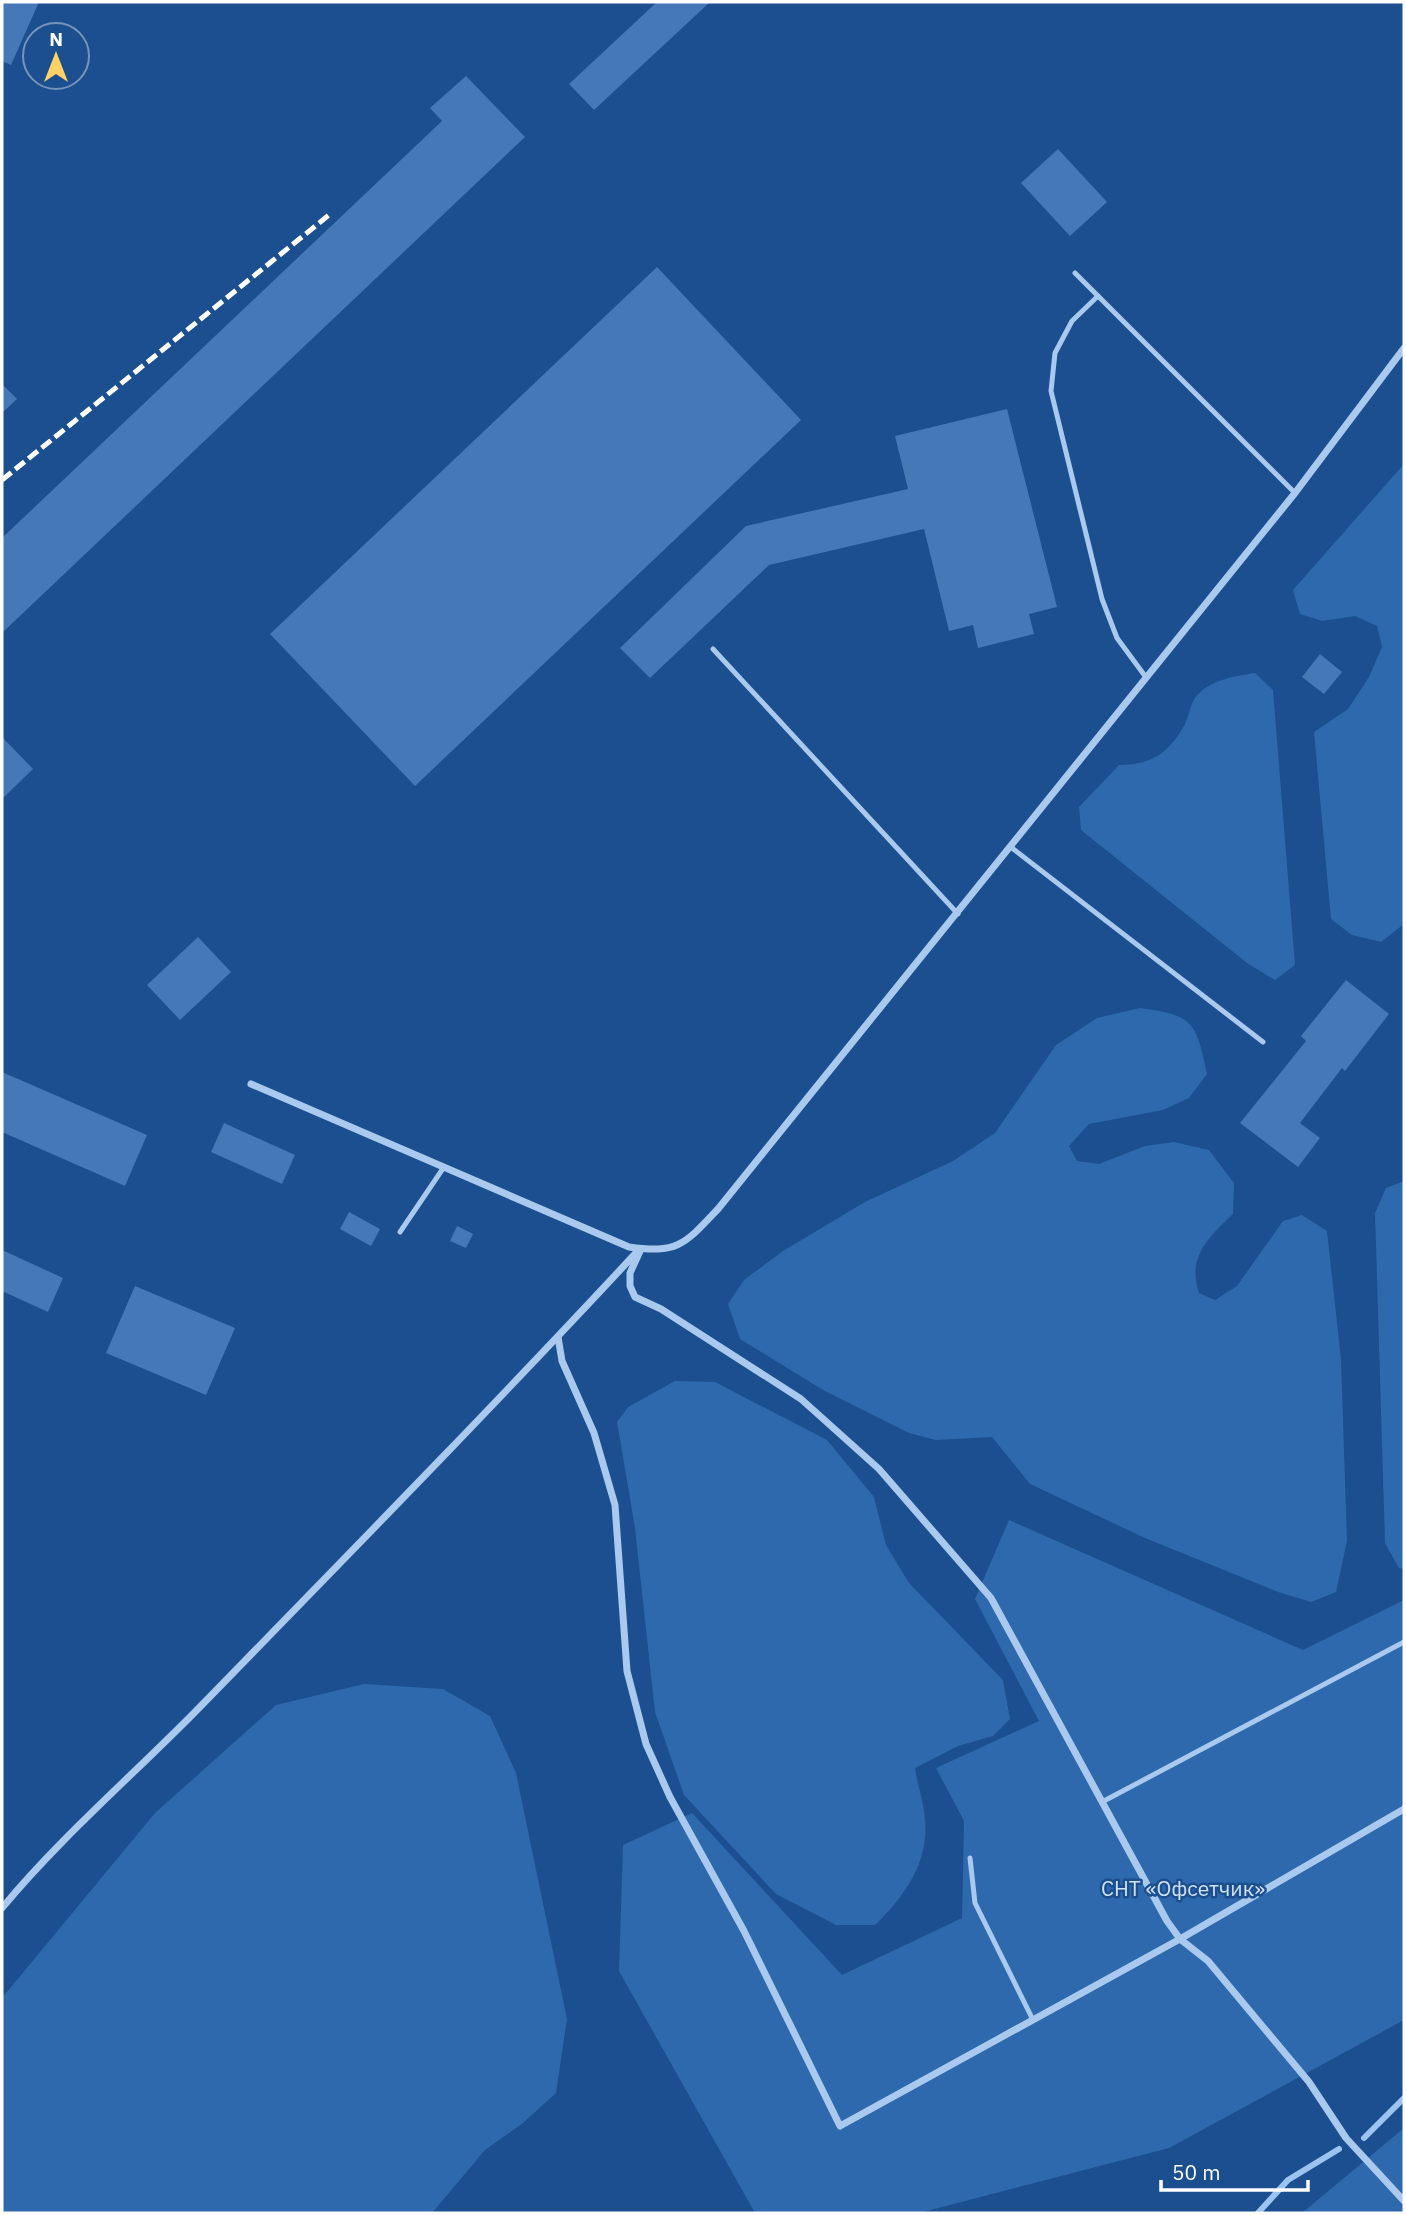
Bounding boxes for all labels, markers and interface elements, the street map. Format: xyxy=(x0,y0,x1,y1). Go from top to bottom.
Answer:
north arrow xyxy=(21,21,91,91)
text: N xyxy=(49,27,63,51)
park label: СНТ «Офсетчик» xyxy=(1101,1874,1265,1902)
scale bar xyxy=(1161,2148,1308,2192)
text: 50 m xyxy=(1172,2158,1221,2186)

